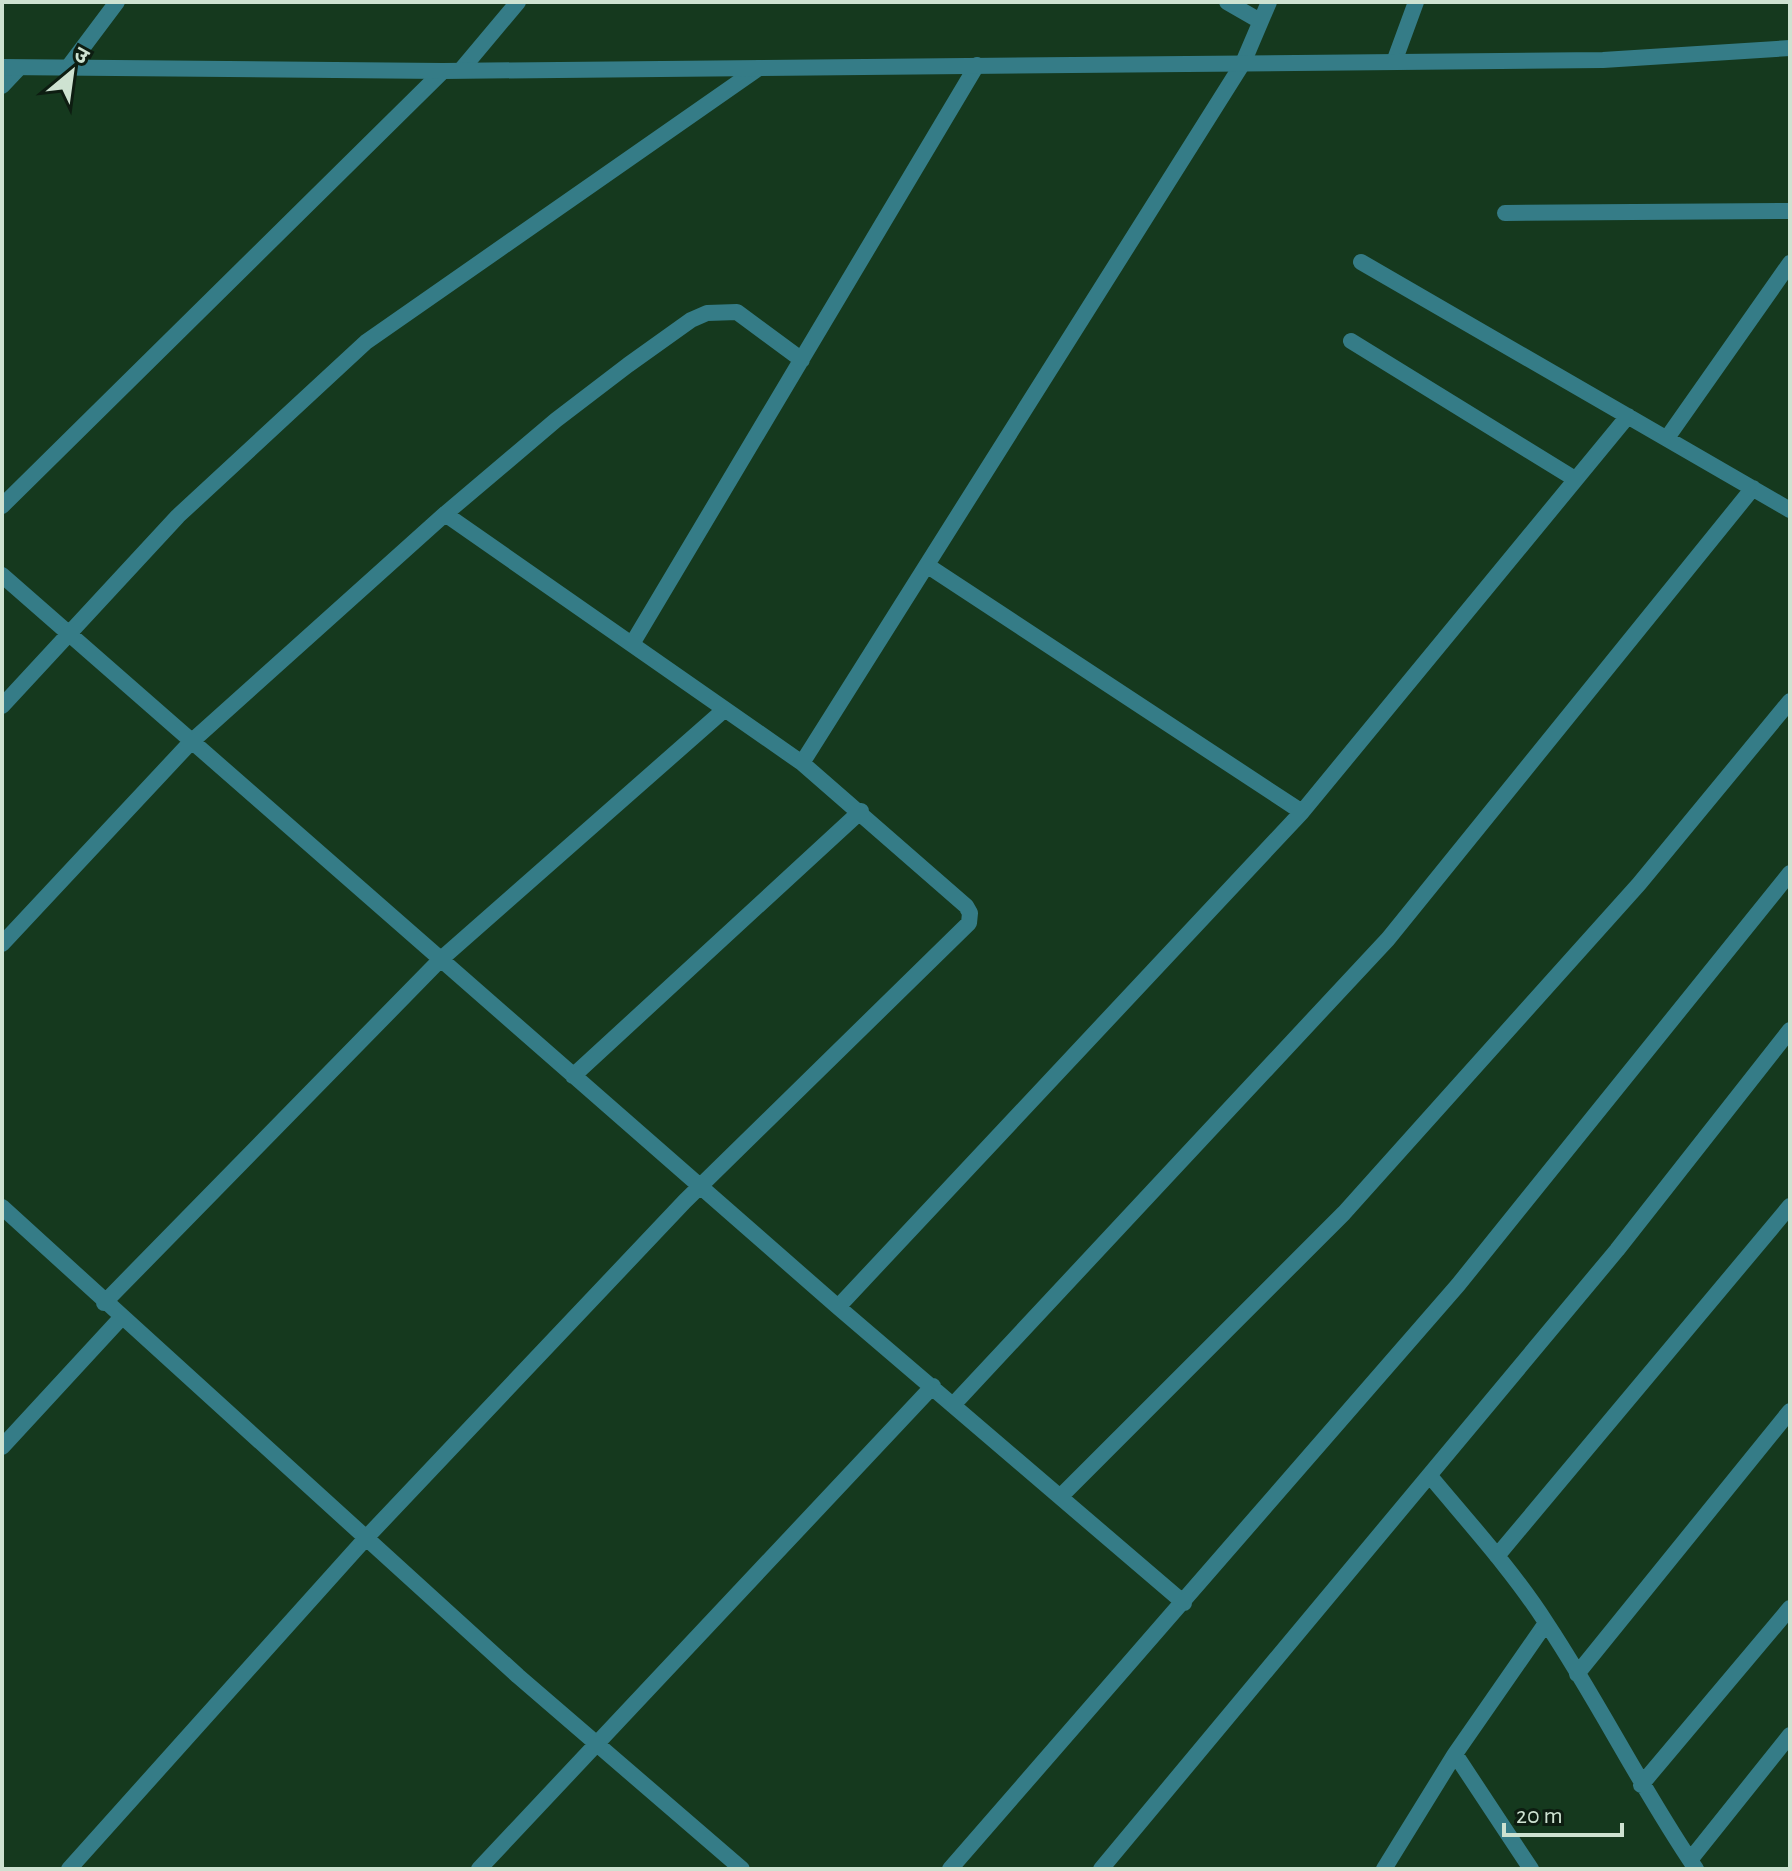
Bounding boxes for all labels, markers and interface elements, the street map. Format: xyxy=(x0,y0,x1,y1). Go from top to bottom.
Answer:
north arrow xyxy=(32,32,112,112)
text: उ xyxy=(70,43,93,69)
scale bar xyxy=(1504,1787,1622,1837)
text: 20 m xyxy=(1516,1804,1563,1828)

